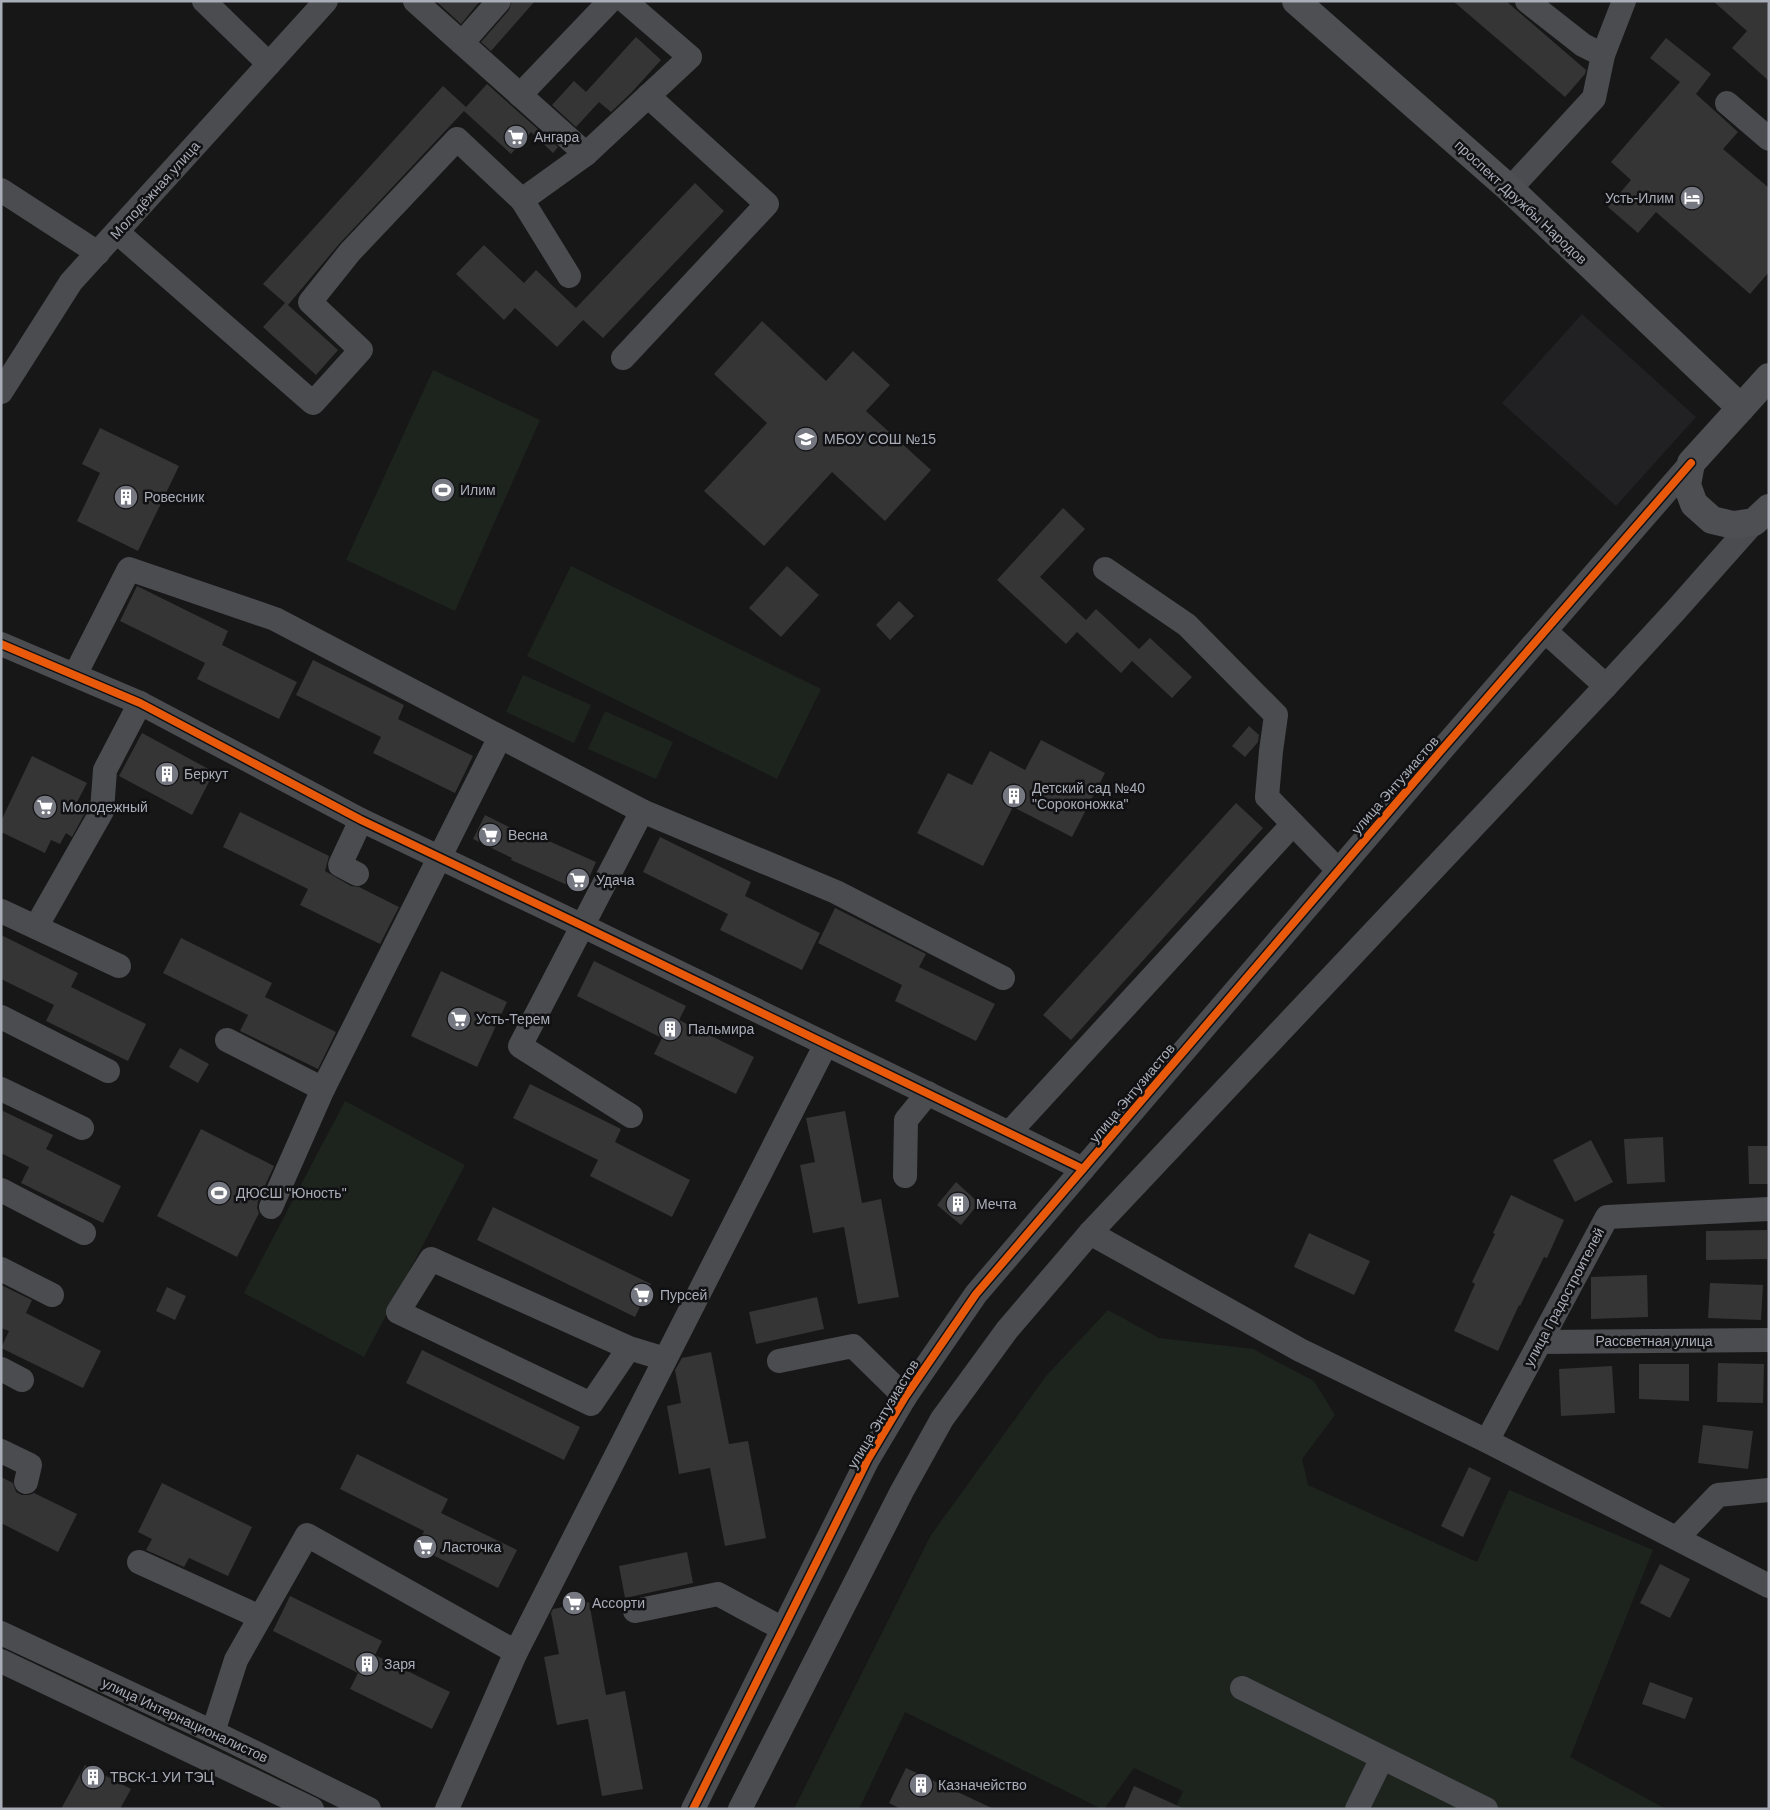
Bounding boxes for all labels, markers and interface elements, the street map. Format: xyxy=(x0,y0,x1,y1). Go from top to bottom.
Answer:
supermarket icon: Ангара xyxy=(503,124,529,150)
place label: Ангара xyxy=(534,129,579,145)
street label: проспект Дружбы Народов xyxy=(1452,137,1590,267)
street label: Молодёжная улица xyxy=(107,138,203,242)
hotel icon: Усть-Илим xyxy=(1679,185,1705,211)
place label: Усть-Илим xyxy=(1605,190,1674,206)
school or university icon: МБОУ СОШ №15 xyxy=(793,426,819,452)
place label: МБОУ СОШ №15 xyxy=(824,431,936,447)
sports icon: Илим xyxy=(430,477,456,503)
place label: Илим xyxy=(460,482,496,498)
building icon: Ровесник xyxy=(113,484,139,510)
place label: Ровесник xyxy=(144,489,205,505)
street label: улица Энтузиастов xyxy=(1348,733,1442,837)
building icon: Беркут xyxy=(154,761,180,787)
place label: Беркут xyxy=(184,766,229,782)
place label: Детский сад №40 "Сороконожка" xyxy=(1032,780,1145,812)
building icon: Детский сад №40 "Сороконожка" xyxy=(1001,783,1027,809)
supermarket icon: Молодежный xyxy=(32,794,58,820)
place label: Молодежный xyxy=(62,799,148,815)
supermarket icon: Весна xyxy=(477,822,503,848)
place label: Весна xyxy=(508,827,548,843)
supermarket icon: Удача xyxy=(565,867,591,893)
place label: Удача xyxy=(596,872,635,888)
supermarket icon: Усть-Терем xyxy=(446,1006,472,1032)
place label: Усть-Терем xyxy=(476,1011,550,1027)
building icon: Пальмира xyxy=(657,1016,683,1042)
place label: Пальмира xyxy=(688,1021,755,1037)
street label: улица Энтузиастов xyxy=(1086,1040,1178,1146)
sports icon: ДЮСШ "Юность" xyxy=(206,1180,232,1206)
place label: ДЮСШ "Юность" xyxy=(236,1185,347,1201)
building icon: Мечта xyxy=(945,1191,971,1217)
place label: Мечта xyxy=(976,1196,1017,1212)
street label: улица Градостроителей xyxy=(1521,1225,1607,1369)
supermarket icon: Пурсей xyxy=(629,1282,655,1308)
place label: Пурсей xyxy=(660,1287,707,1303)
street label: Рассветная улица xyxy=(1595,1333,1713,1349)
street label: улица Энтузиастов xyxy=(844,1357,922,1471)
supermarket icon: Ласточка xyxy=(412,1534,438,1560)
place label: Ласточка xyxy=(442,1539,501,1555)
supermarket icon: Ассорти xyxy=(561,1590,587,1616)
place label: Ассорти xyxy=(592,1595,645,1611)
building icon: Заря xyxy=(354,1651,380,1677)
place label: Заря xyxy=(384,1656,415,1672)
street label: улица Интернационалистов xyxy=(100,1674,270,1766)
building icon: ТВСК-1 УИ ТЭЦ xyxy=(80,1764,106,1790)
place label: ТВСК-1 УИ ТЭЦ xyxy=(110,1769,214,1785)
building icon: Казначейство xyxy=(908,1772,934,1798)
place label: Казначейство xyxy=(938,1777,1027,1793)

